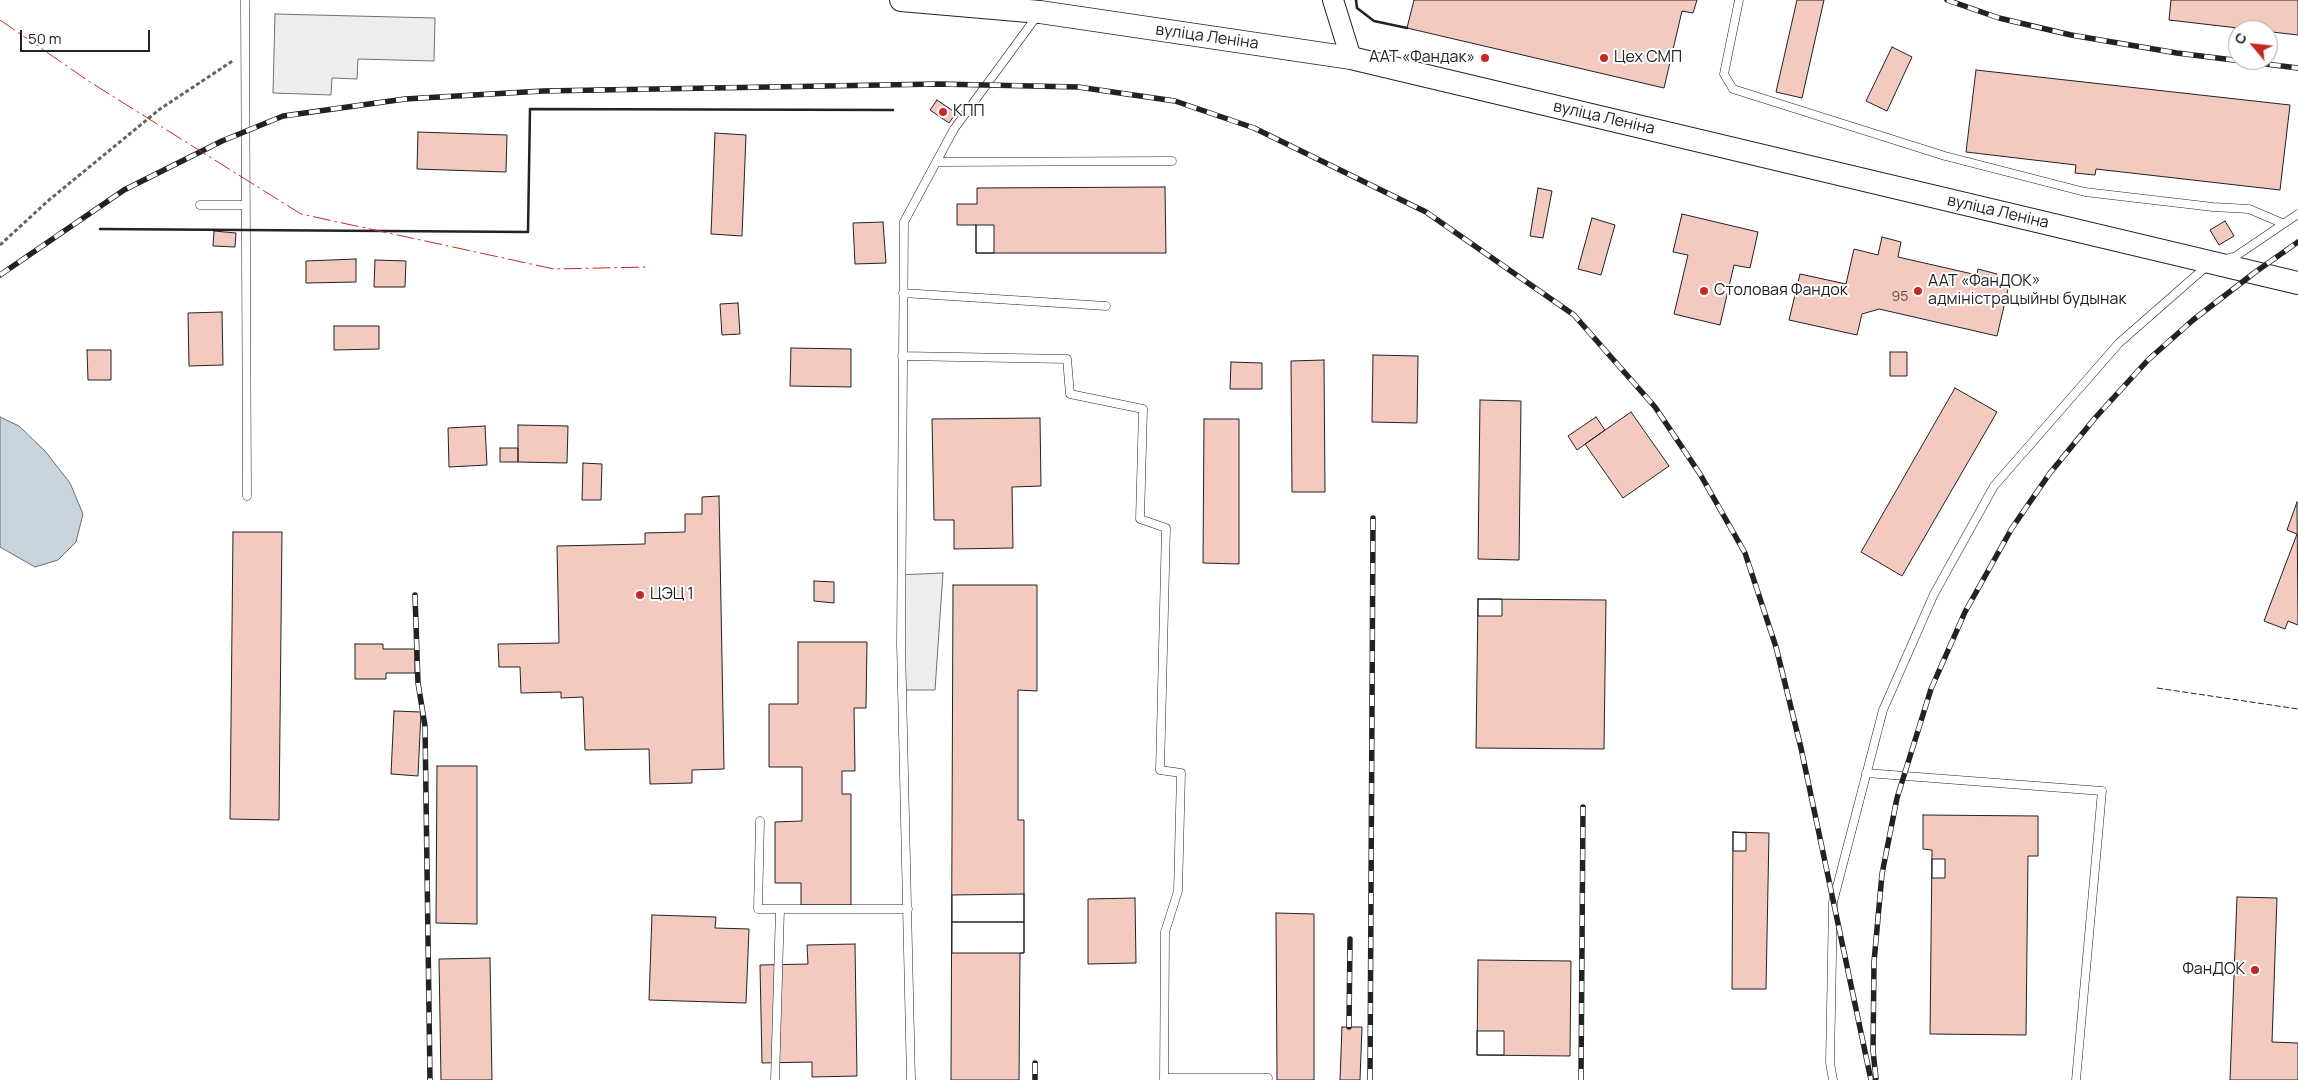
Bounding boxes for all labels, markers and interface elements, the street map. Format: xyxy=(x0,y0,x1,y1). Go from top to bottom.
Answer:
scale bar xyxy=(22,20,152,52)
street label: вуліца Леніна xyxy=(1154,20,1260,54)
north arrow xyxy=(2228,20,2278,70)
text: 50 m xyxy=(28,28,62,49)
text: С xyxy=(2229,29,2251,47)
place label: ААТ «Фандак» xyxy=(1369,48,1475,68)
place label: Цех СМП xyxy=(1614,48,1682,68)
marker: ААТ «Фандак» xyxy=(1479,52,1491,64)
marker: Цех СМП xyxy=(1598,52,1610,64)
street label: вуліца Леніна xyxy=(1551,97,1657,139)
place label: КПП xyxy=(953,102,985,122)
marker: КПП xyxy=(937,106,949,118)
street label: вуліца Леніна xyxy=(1945,191,2051,233)
place label: ААТ «ФанДОК» адміністрацыйны будынак xyxy=(1928,272,2126,310)
place label: Столовая Фандок xyxy=(1714,281,1848,301)
marker: Столовая Фандок xyxy=(1698,285,1710,297)
marker: ААТ «ФанДОК» адміністрацыйны будынак xyxy=(1912,285,1924,297)
house number: 95 xyxy=(1892,289,1908,305)
place label: ЦЭЦ 1 xyxy=(650,585,694,605)
marker: ЦЭЦ 1 xyxy=(634,589,646,601)
place label: ФанДОК xyxy=(2182,960,2245,980)
marker: ФанДОК xyxy=(2249,964,2261,976)

